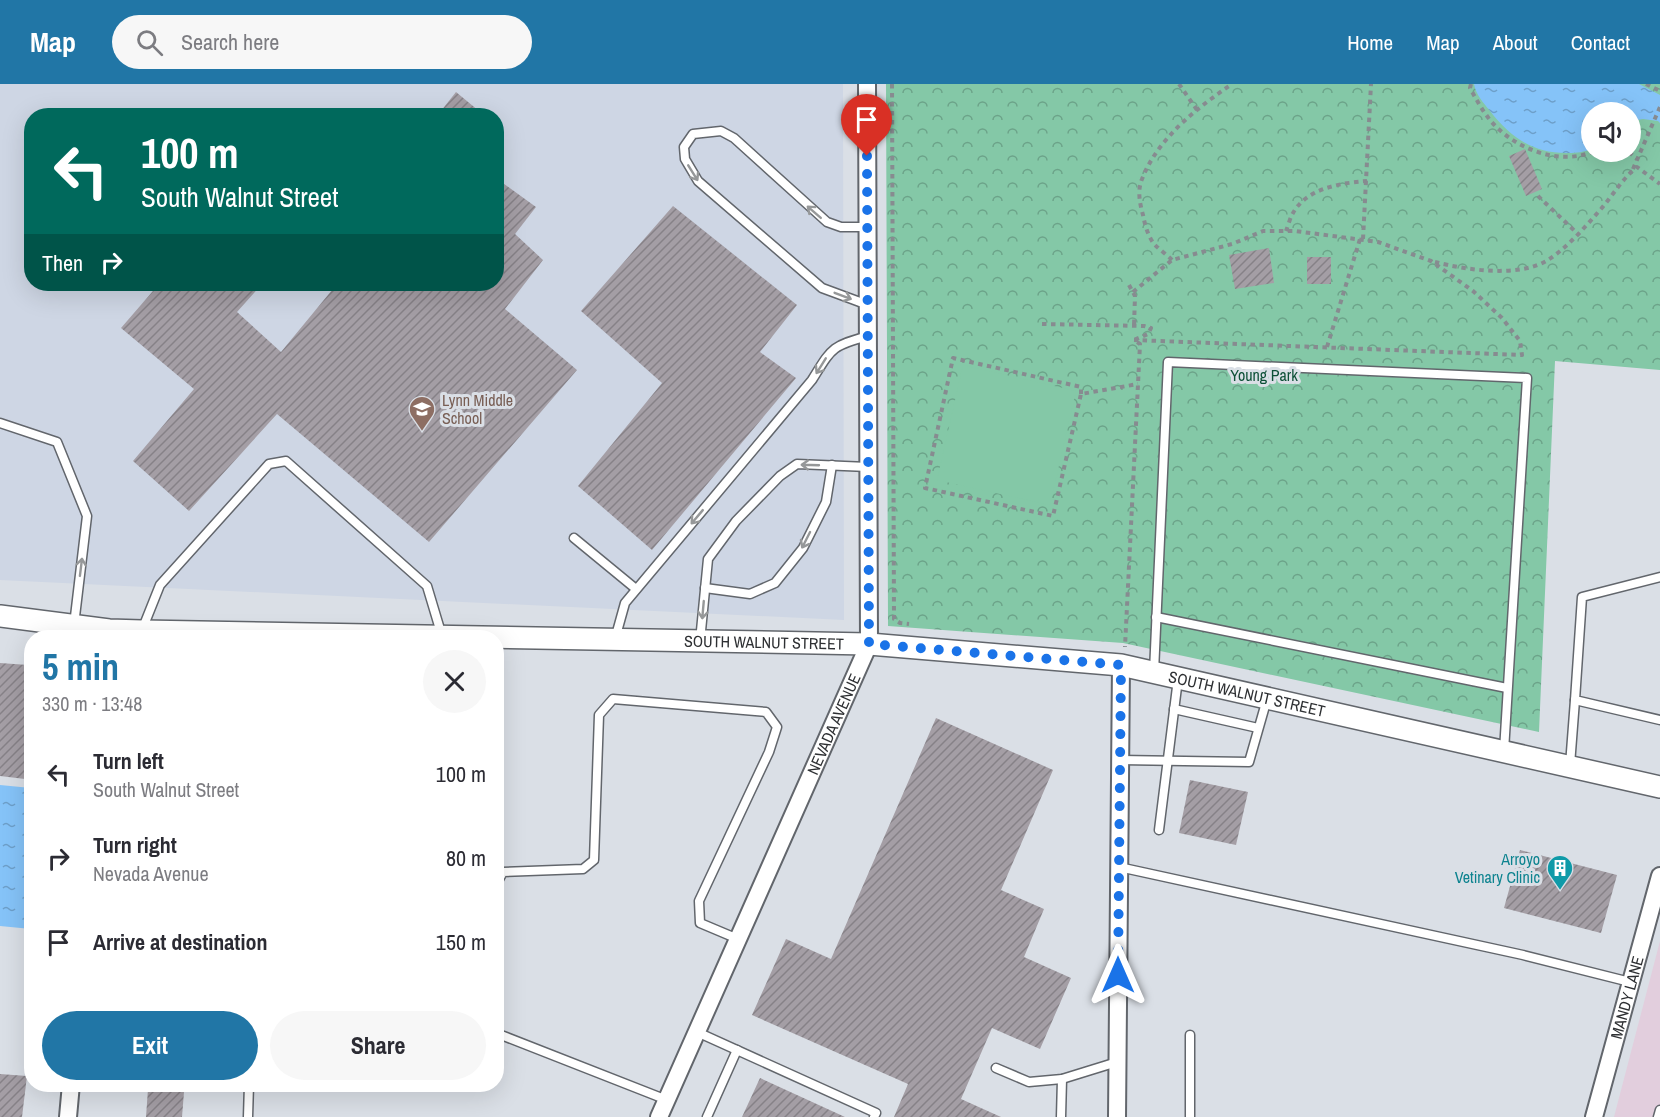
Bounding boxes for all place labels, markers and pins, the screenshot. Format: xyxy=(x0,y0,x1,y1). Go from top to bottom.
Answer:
pin xyxy=(841,94,892,156)
place label: Lynn Middle School xyxy=(442,389,513,429)
school or university icon: Lynn Middle School xyxy=(407,394,437,432)
place label: Arroyo Vetinary Clinic xyxy=(1455,848,1540,888)
building icon: Arroyo Vetinary Clinic xyxy=(1545,853,1575,891)

